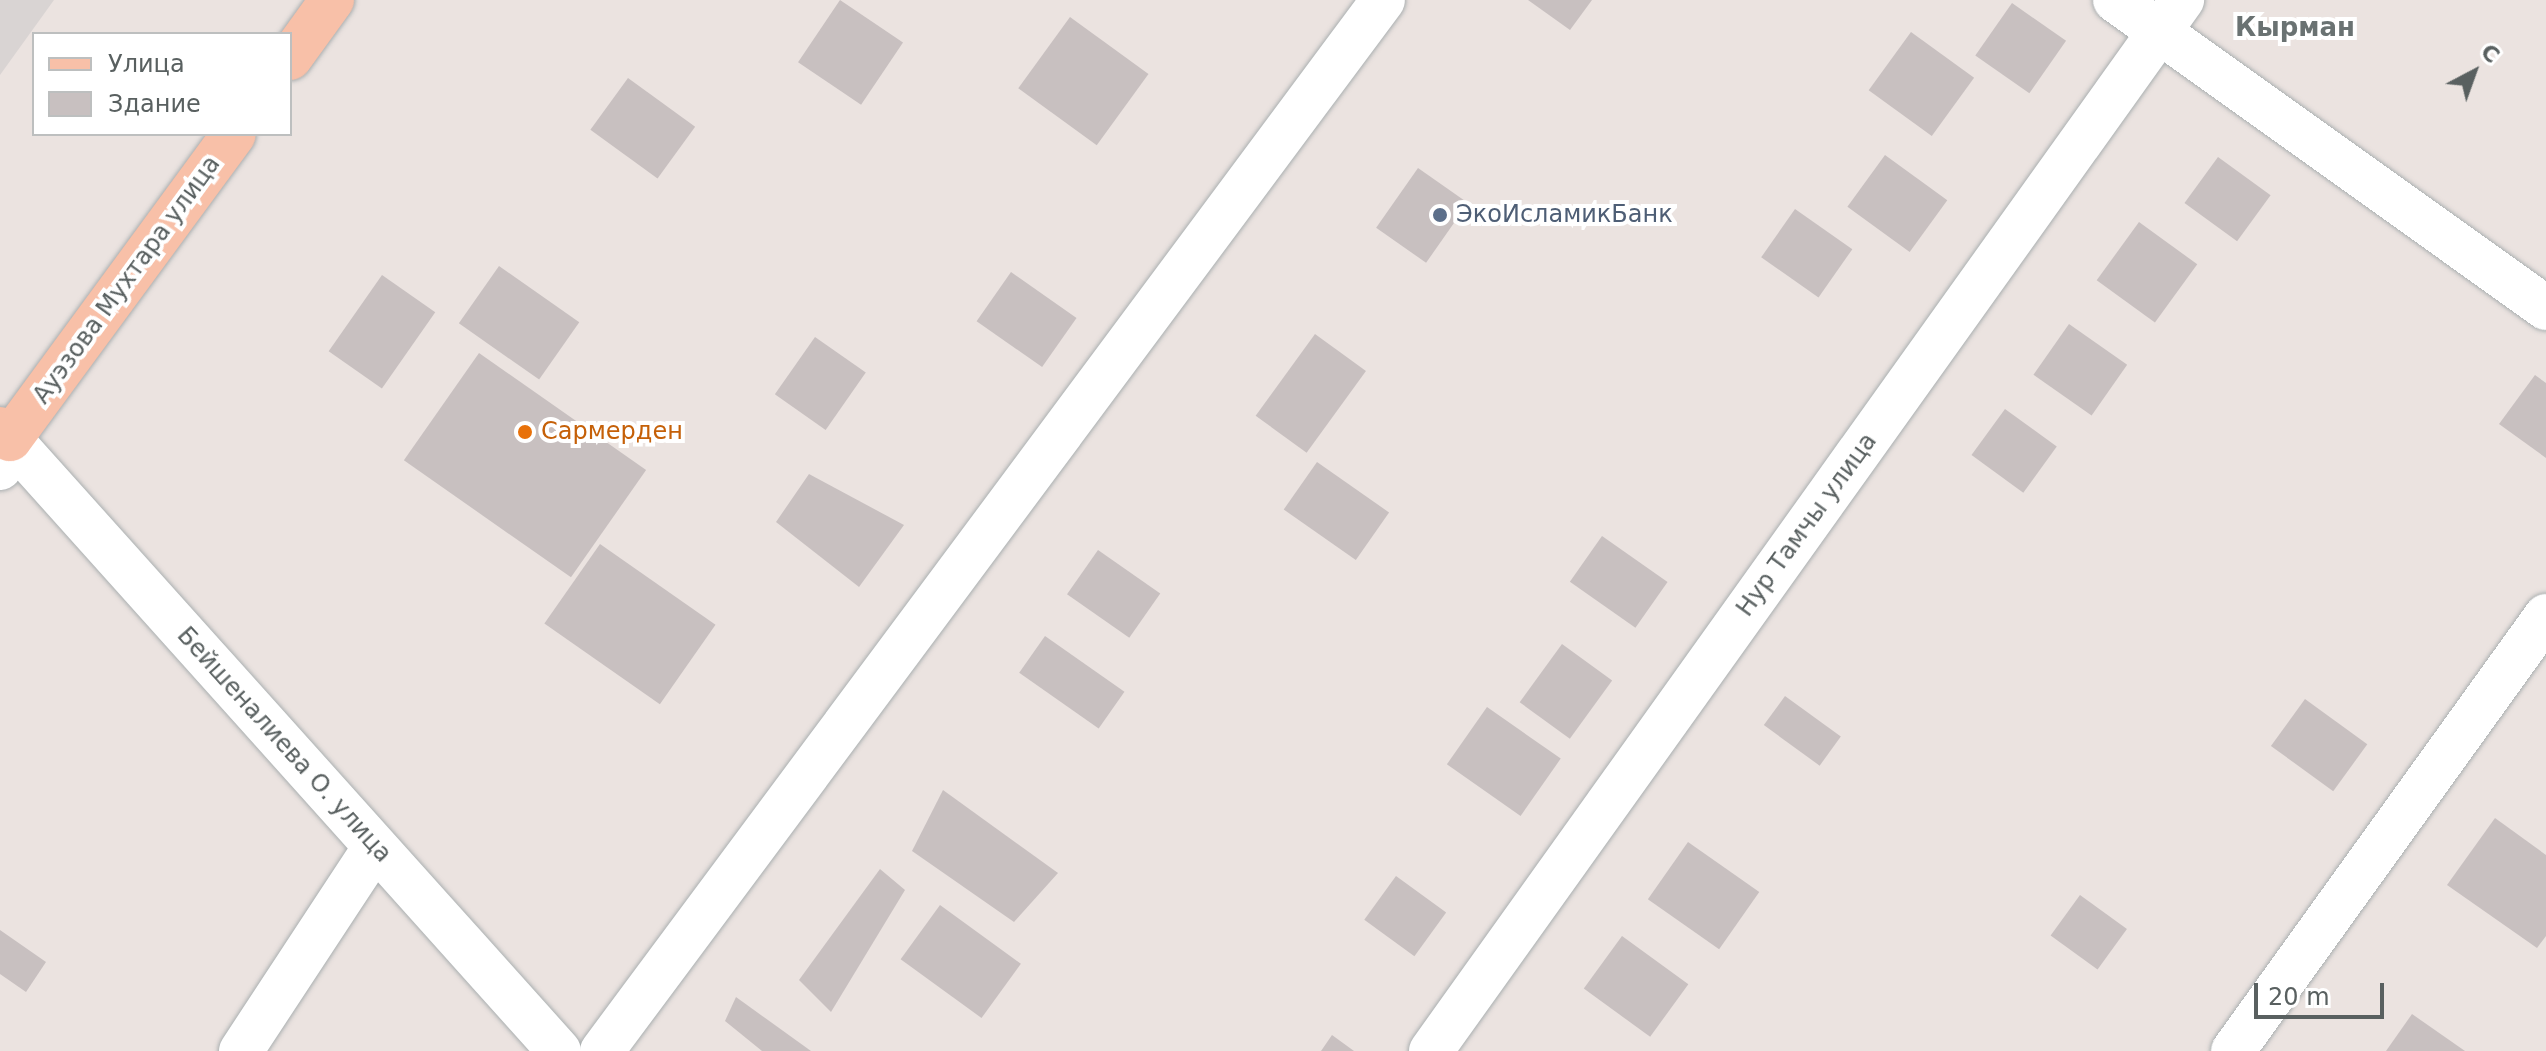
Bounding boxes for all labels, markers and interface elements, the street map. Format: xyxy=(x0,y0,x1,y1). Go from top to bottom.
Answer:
district label: Кырман xyxy=(2235,12,2355,44)
legend xyxy=(32,32,292,136)
north arrow xyxy=(2434,32,2514,112)
text: С xyxy=(2476,39,2504,68)
text: Улица xyxy=(108,50,185,78)
text: Здание xyxy=(108,90,201,118)
street label: Ауэзова Мухтара улица xyxy=(27,150,227,410)
place label: ЭкоИсламикБанк xyxy=(1456,201,1673,229)
marker: ЭкоИсламикБанк xyxy=(1431,206,1449,224)
place label: Сармерден xyxy=(541,418,683,446)
marker: Сармерден xyxy=(516,423,534,441)
street label: Нур Тамчы улица xyxy=(1731,428,1883,622)
street label: Бейшеналиева О. улица xyxy=(171,621,397,869)
scale bar xyxy=(2258,967,2388,1017)
text: 20 m xyxy=(2268,983,2330,1011)

